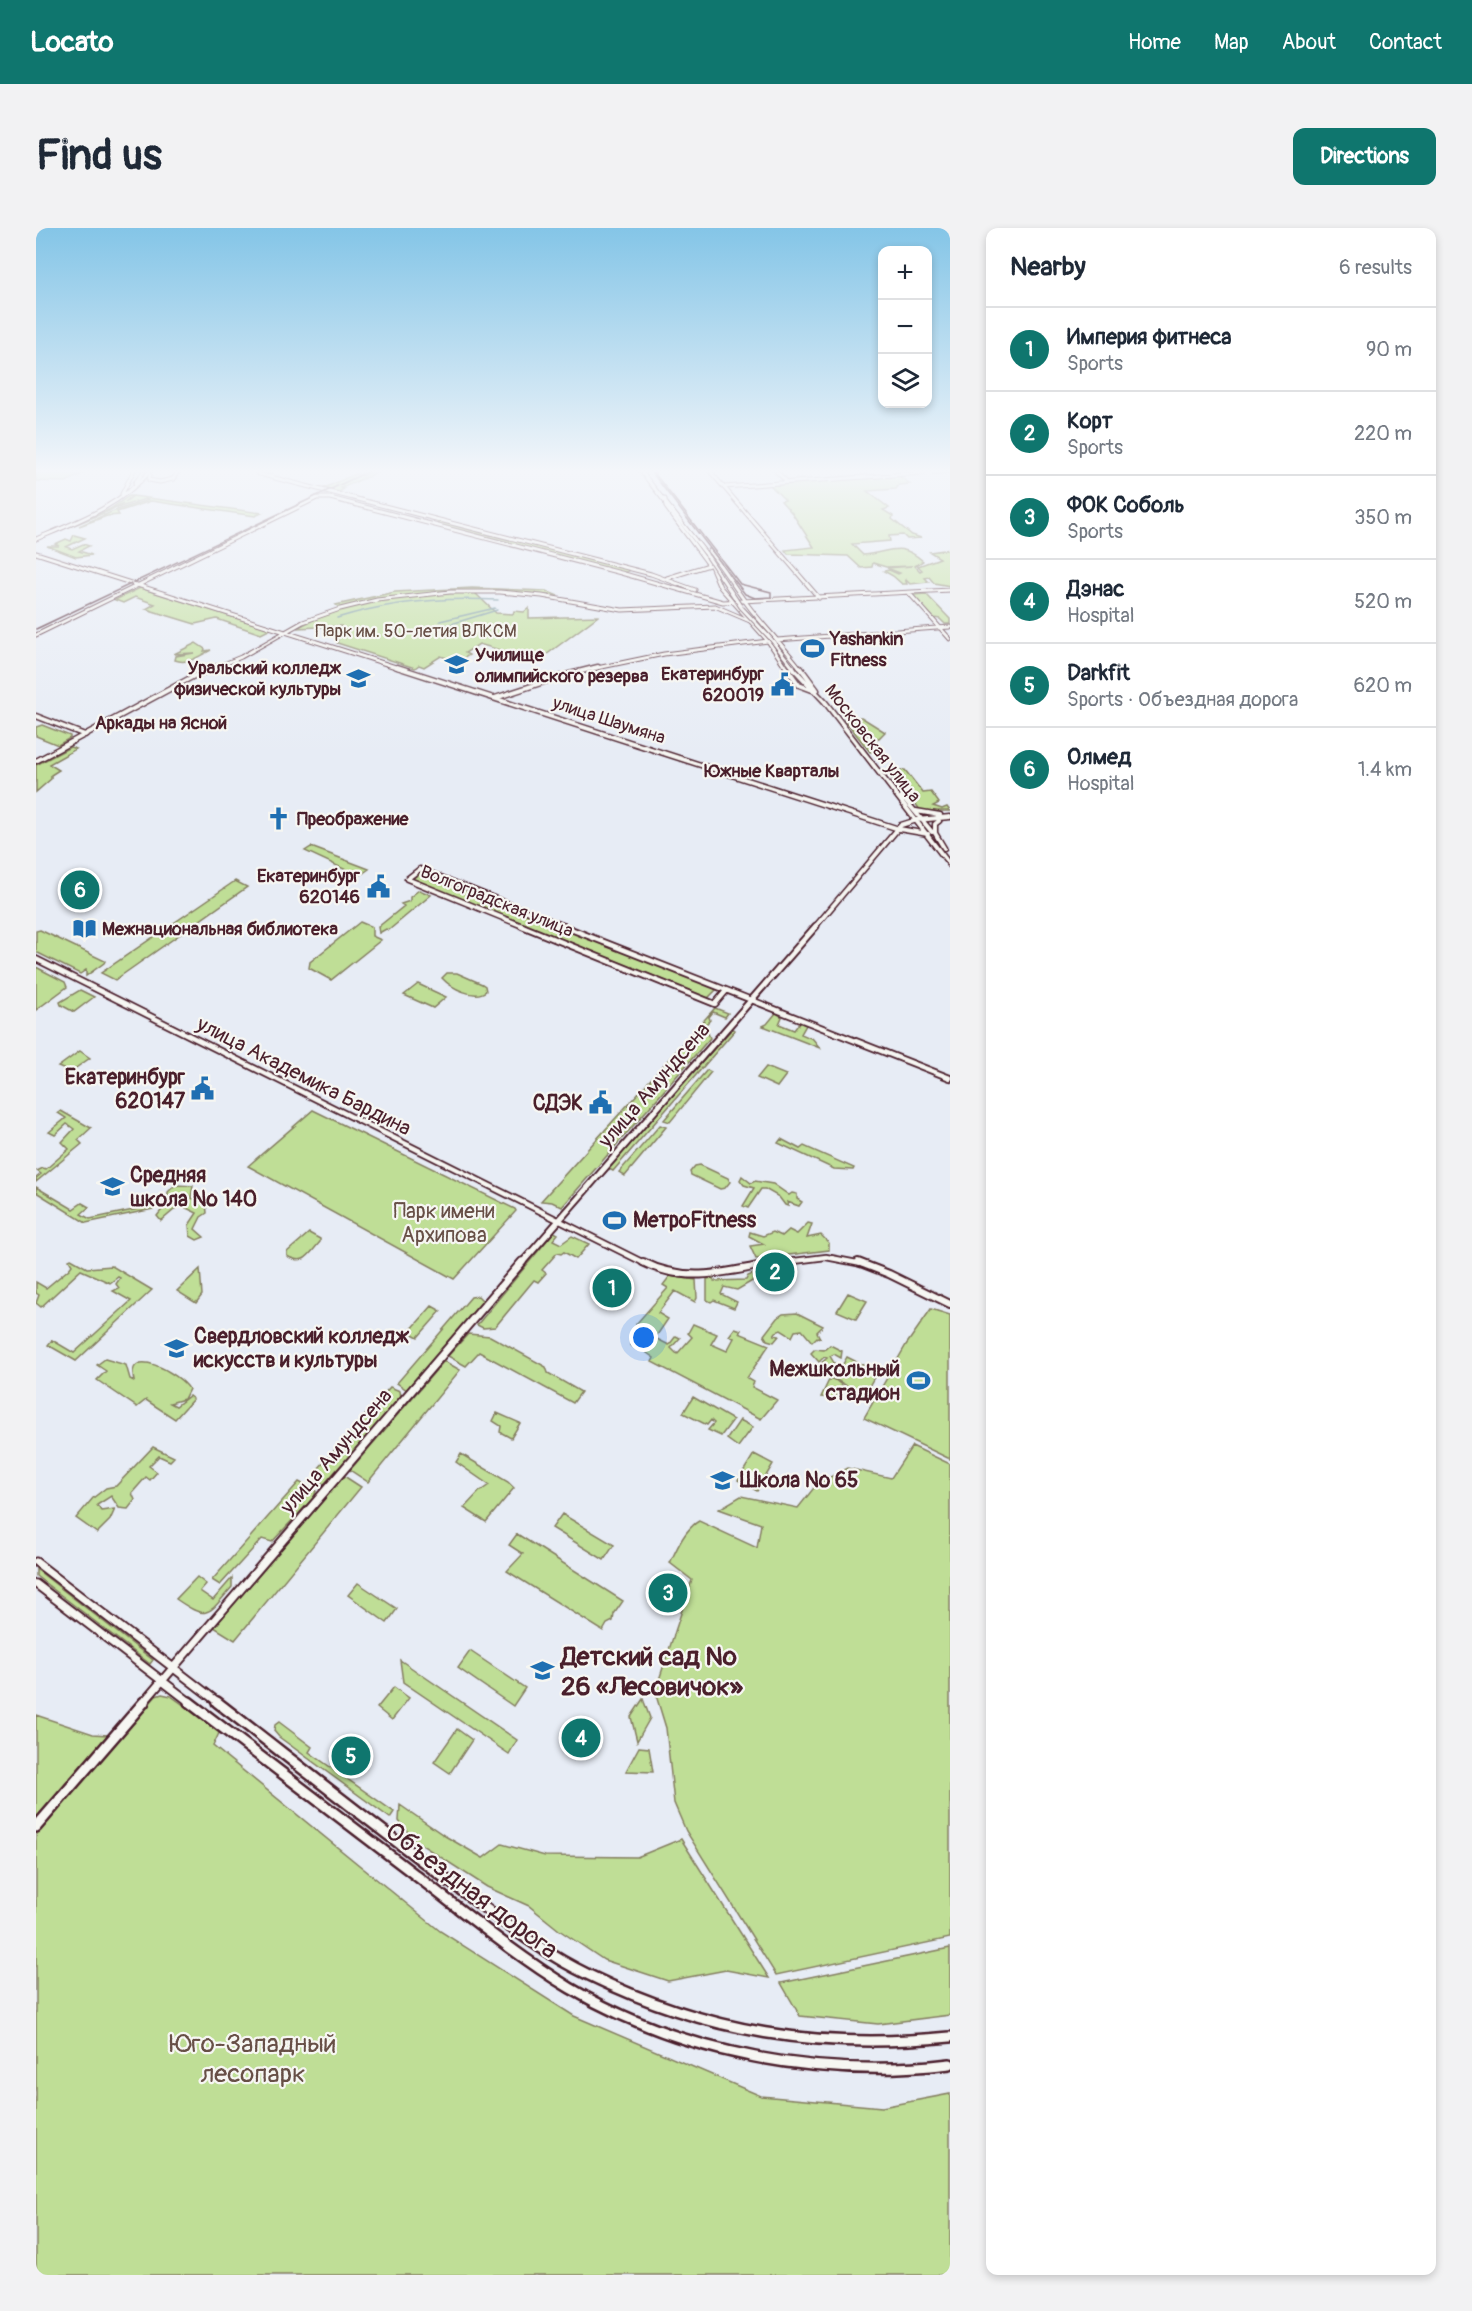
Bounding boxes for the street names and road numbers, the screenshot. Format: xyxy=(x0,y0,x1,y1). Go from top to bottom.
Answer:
street label: Московская улица xyxy=(819,680,926,807)
street label: улица Шаумяна xyxy=(549,691,668,750)
street label: Волгоградская улица xyxy=(417,860,577,943)
street label: улица Академика Бардина xyxy=(191,1010,415,1142)
street label: улица Амундсена xyxy=(592,1017,716,1154)
street label: улица Амундсена xyxy=(274,1383,398,1520)
street label: Объездная дорога xyxy=(379,1815,564,1966)

